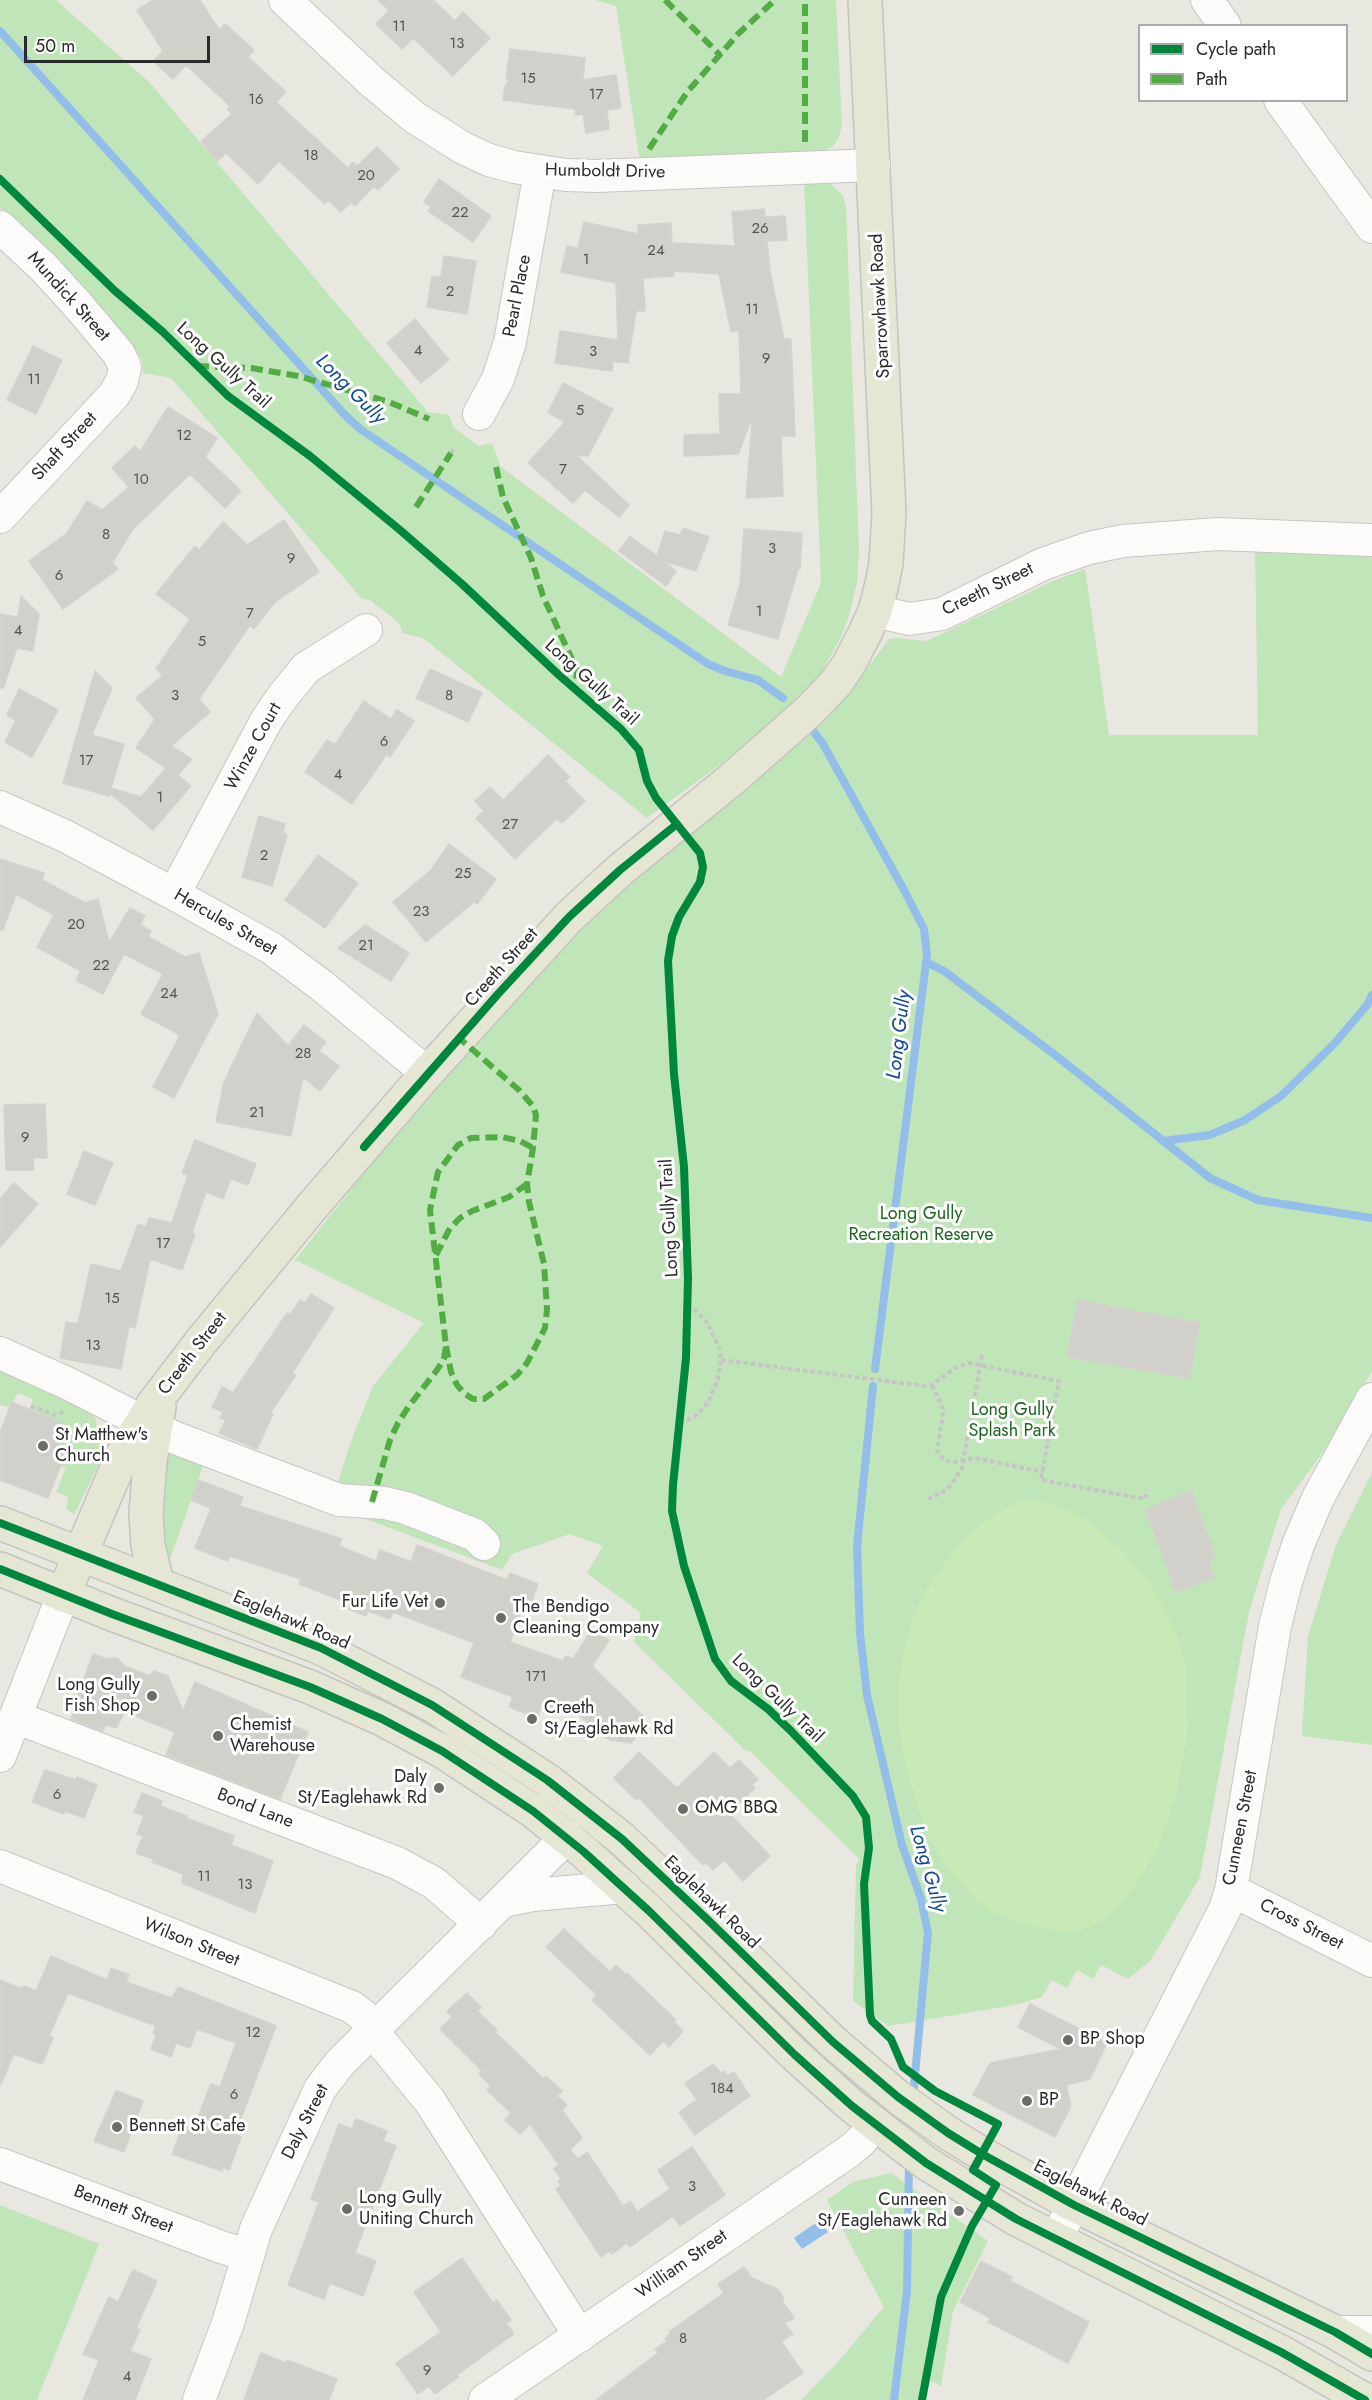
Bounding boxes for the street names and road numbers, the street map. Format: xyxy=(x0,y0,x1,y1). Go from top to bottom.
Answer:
street label: Humboldt Drive xyxy=(545,160,665,184)
street label: Sparrowhawk Road xyxy=(866,233,896,379)
street label: Mundick Street xyxy=(22,248,114,346)
street label: Pearl Place xyxy=(499,253,537,339)
street label: Long Gully Trail xyxy=(172,318,274,414)
street label: Shaft Street xyxy=(28,408,102,486)
street label: Creeth Street xyxy=(939,559,1037,621)
street label: Long Gully Trail xyxy=(540,635,642,731)
street label: Winze Court xyxy=(221,699,287,795)
street label: Hercules Street xyxy=(170,885,280,961)
street label: Creeth Street xyxy=(461,924,543,1012)
street label: Long Gully Trail xyxy=(656,1158,684,1278)
street label: Creeth Street xyxy=(154,1308,232,1400)
street label: Eaglehawk Road xyxy=(229,1587,353,1655)
street label: Long Gully Trail xyxy=(727,1650,827,1748)
street label: Cunneen Street xyxy=(1219,1769,1263,1887)
street label: Bond Lane xyxy=(214,1785,296,1833)
street label: Eaglehawk Road xyxy=(659,1852,763,1954)
street label: Cross Street xyxy=(1256,1895,1346,1955)
street label: Wilson Street xyxy=(140,1914,242,1972)
street label: Daly Street xyxy=(278,2081,334,2163)
street label: Eaglehawk Road xyxy=(1030,2156,1150,2232)
street label: Bennett Street xyxy=(70,2181,176,2239)
street label: William Street xyxy=(632,2226,732,2304)

